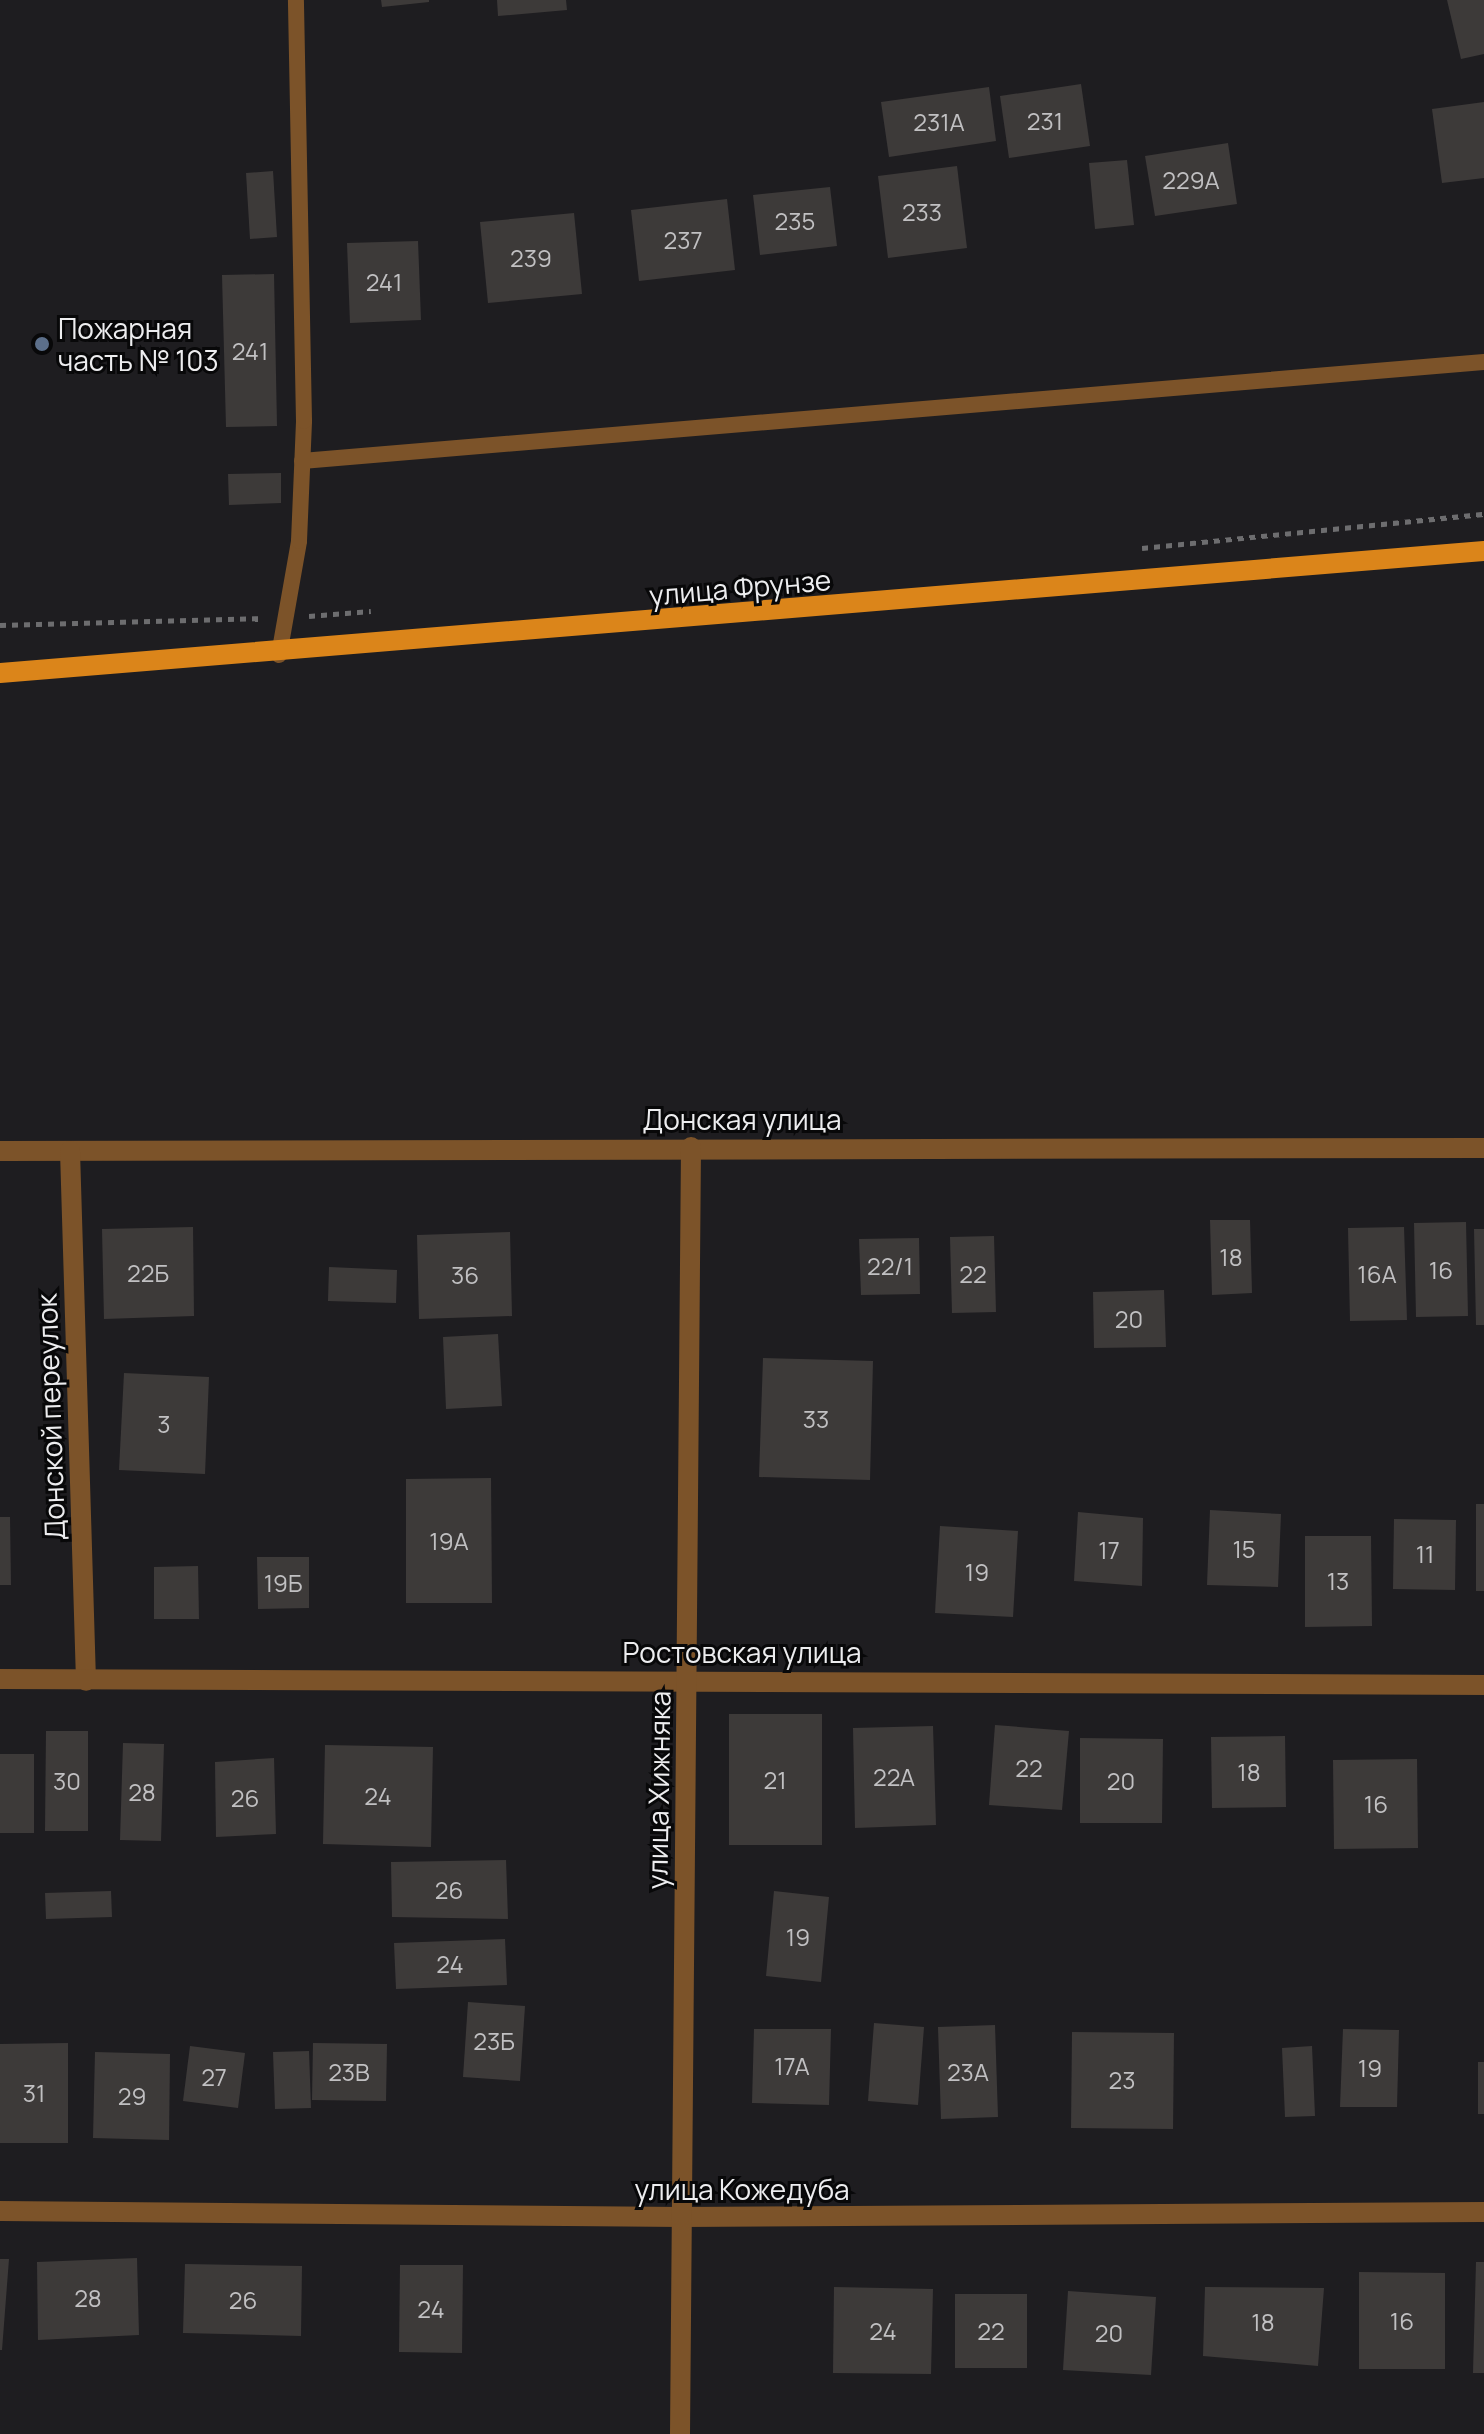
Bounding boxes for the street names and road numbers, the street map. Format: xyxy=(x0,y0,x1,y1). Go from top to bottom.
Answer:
street label: улица Фрунзе xyxy=(648,562,832,612)
street label: Донская улица xyxy=(643,1102,841,1136)
street label: Донской переулок xyxy=(29,1293,71,1541)
street label: Ростовская улица xyxy=(622,1635,862,1669)
street label: улица Хижняка xyxy=(639,1690,677,1890)
street label: улица Кожедуба xyxy=(634,2172,850,2206)

